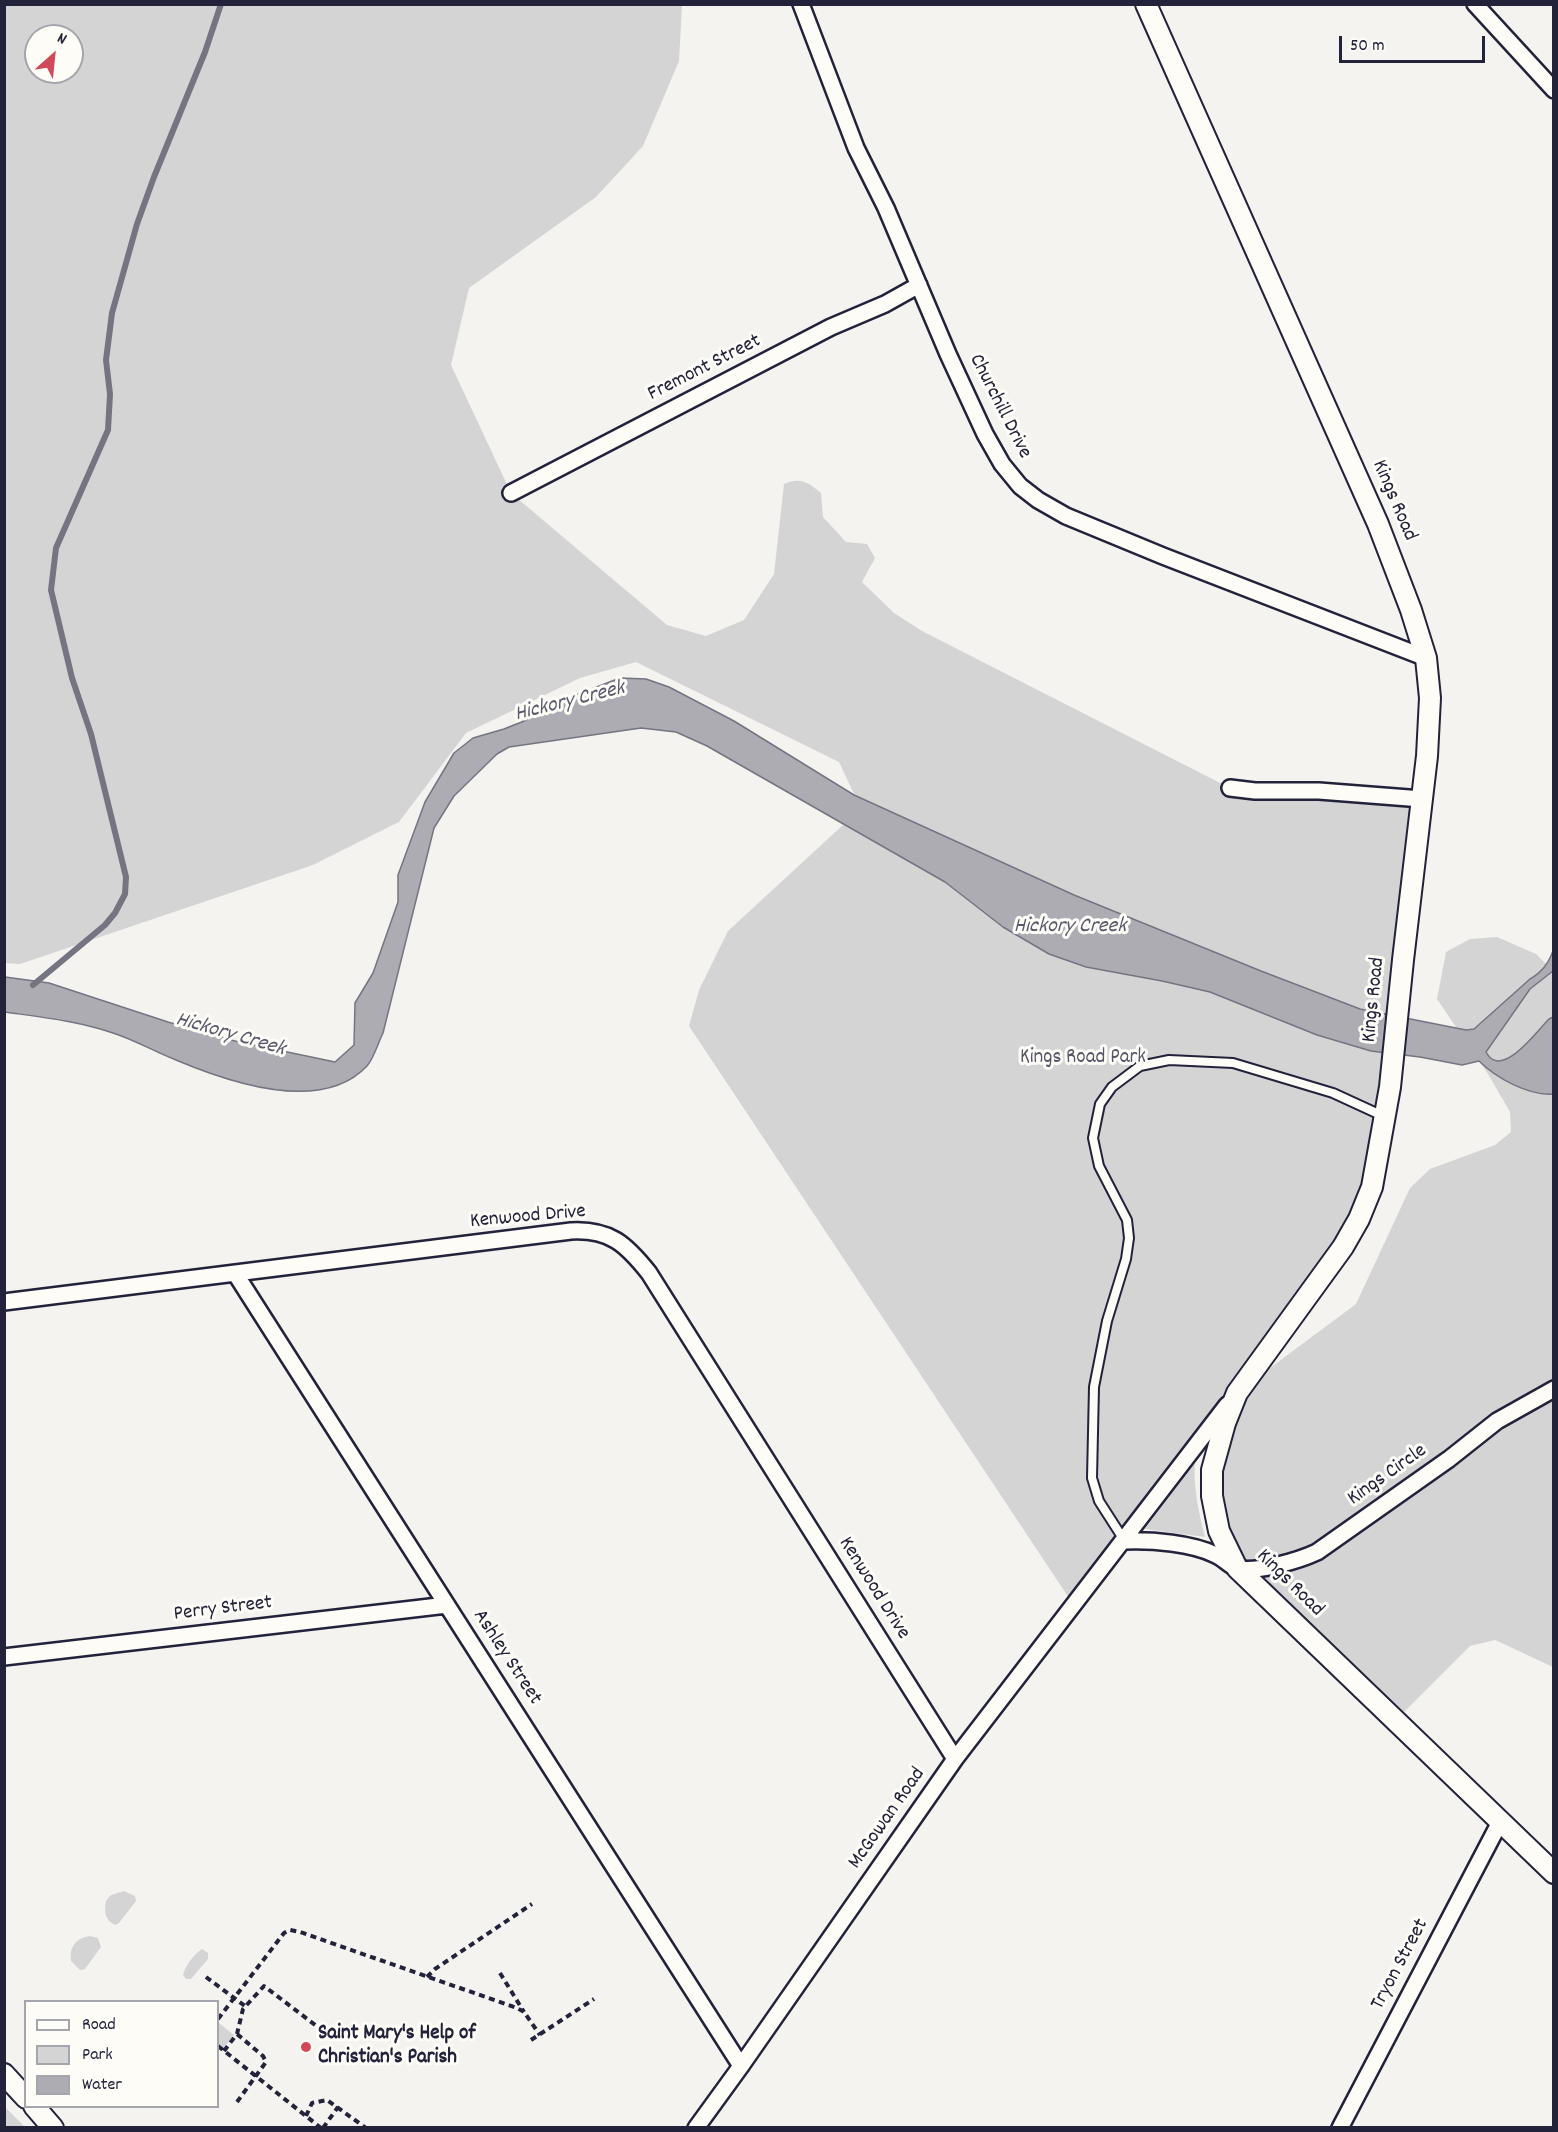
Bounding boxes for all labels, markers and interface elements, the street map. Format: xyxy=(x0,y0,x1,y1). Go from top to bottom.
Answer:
north arrow xyxy=(24,24,84,84)
scale bar xyxy=(1342,24,1488,62)
text: N xyxy=(53,27,70,51)
text: 50 m xyxy=(1350,34,1385,59)
street label: Fremont Street xyxy=(644,330,766,408)
street label: Churchill Drive xyxy=(962,350,1036,464)
street label: Kings Road xyxy=(1365,457,1421,545)
water label: Hickory Creek xyxy=(512,677,628,729)
water label: Hickory Creek xyxy=(1014,915,1126,941)
street label: Kings Road xyxy=(1358,956,1392,1044)
water label: Hickory Creek xyxy=(172,1008,288,1064)
park label: Kings Road Park xyxy=(1020,1046,1146,1072)
street label: Kenwood Drive xyxy=(469,1200,587,1236)
street label: Kings Circle xyxy=(1344,1440,1432,1512)
street label: Kenwood Drive xyxy=(832,1533,914,1645)
street label: Kings Road xyxy=(1250,1545,1328,1623)
street label: Perry Street xyxy=(172,1591,274,1629)
street label: Ashley Street xyxy=(466,1606,546,1710)
street label: McGowan Road xyxy=(844,1764,932,1874)
street label: Tryon Street xyxy=(1366,1915,1436,2015)
legend xyxy=(24,2000,219,2108)
text: Road xyxy=(82,2013,116,2038)
place label: Saint Mary's Help of Christian's Parish xyxy=(318,2022,476,2072)
marker: Saint Mary's Help of Christian's Parish xyxy=(299,2040,313,2054)
text: Park xyxy=(82,2043,113,2068)
text: Water xyxy=(82,2073,122,2098)

